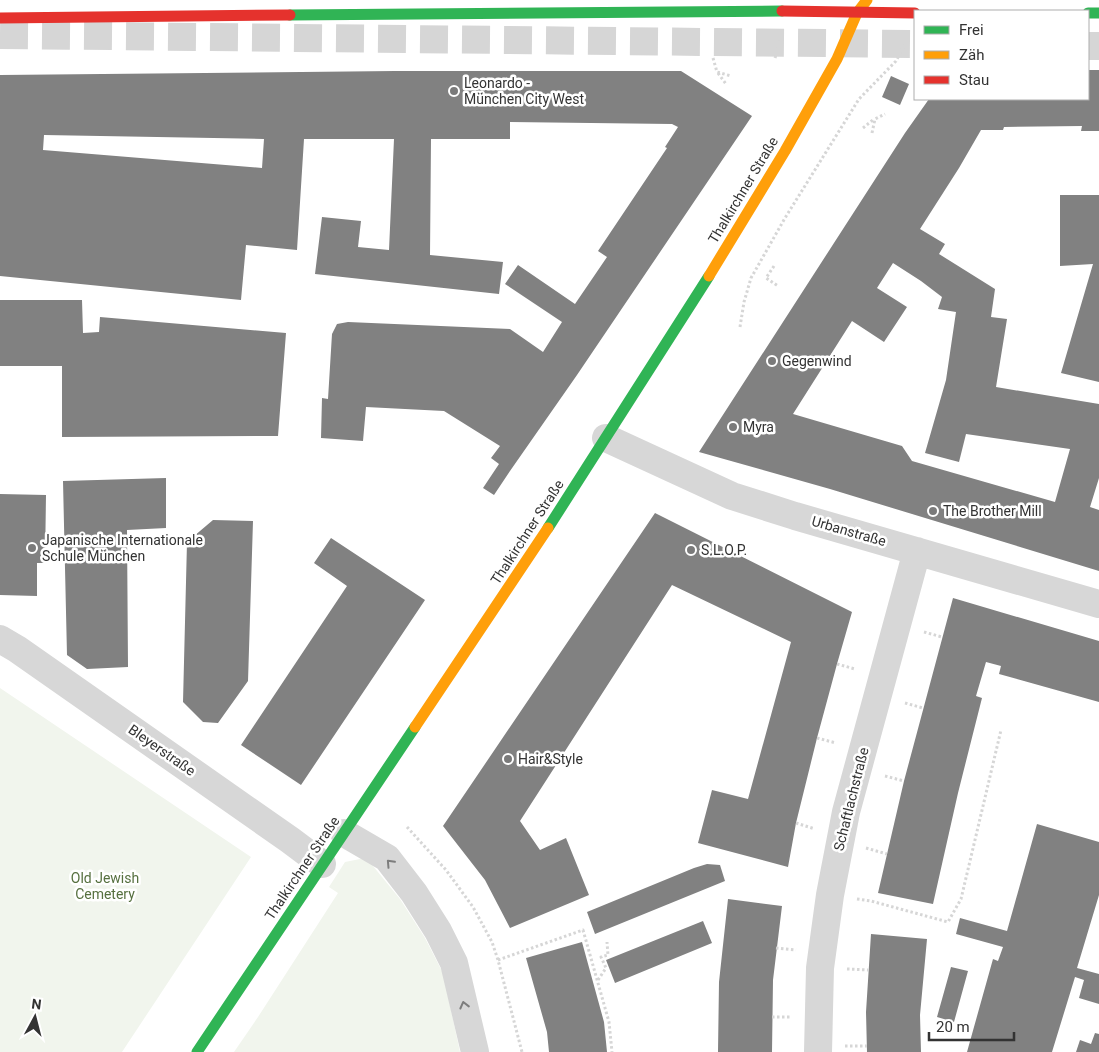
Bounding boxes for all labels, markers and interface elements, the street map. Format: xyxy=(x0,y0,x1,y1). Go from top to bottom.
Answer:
legend xyxy=(914,10,1089,100)
text: Frei xyxy=(959,21,984,39)
text: Zäh xyxy=(959,46,984,64)
text: Stau xyxy=(959,71,989,89)
place label: Leonardo - München City West xyxy=(464,75,584,107)
marker: Leonardo - München City West xyxy=(448,85,460,97)
street label: Thalkirchner Straße xyxy=(705,134,781,246)
place label: Gegenwind xyxy=(782,353,852,369)
marker: Gegenwind xyxy=(766,355,778,367)
place label: Myra xyxy=(743,419,774,435)
marker: Myra xyxy=(727,421,739,433)
street label: Thalkirchner Straße xyxy=(487,477,567,587)
place label: The Brother Mill xyxy=(943,503,1042,519)
marker: The Brother Mill xyxy=(927,505,939,517)
street label: Urbanstraße xyxy=(810,513,888,549)
place label: Japanische Internationale Schule München xyxy=(42,532,203,564)
marker: Japanische Internationale Schule München xyxy=(26,542,38,554)
place label: S.L.O.P. xyxy=(701,542,747,558)
marker: S.L.O.P. xyxy=(685,544,697,556)
street label: Bleyerstraße xyxy=(126,721,198,779)
street label: Schaftlachstraße xyxy=(830,746,872,852)
place label: Hair&Style xyxy=(518,751,583,767)
marker: Hair&Style xyxy=(502,753,514,765)
street label: Thalkirchner Straße xyxy=(261,813,343,923)
one-way arrow xyxy=(386,859,395,868)
park label: Old Jewish Cemetery xyxy=(71,870,139,902)
north arrow xyxy=(10,992,60,1042)
text: N xyxy=(31,996,42,1013)
one-way arrow xyxy=(459,1000,470,1009)
scale bar xyxy=(929,1010,1014,1042)
text: 20 m xyxy=(936,1018,970,1036)

